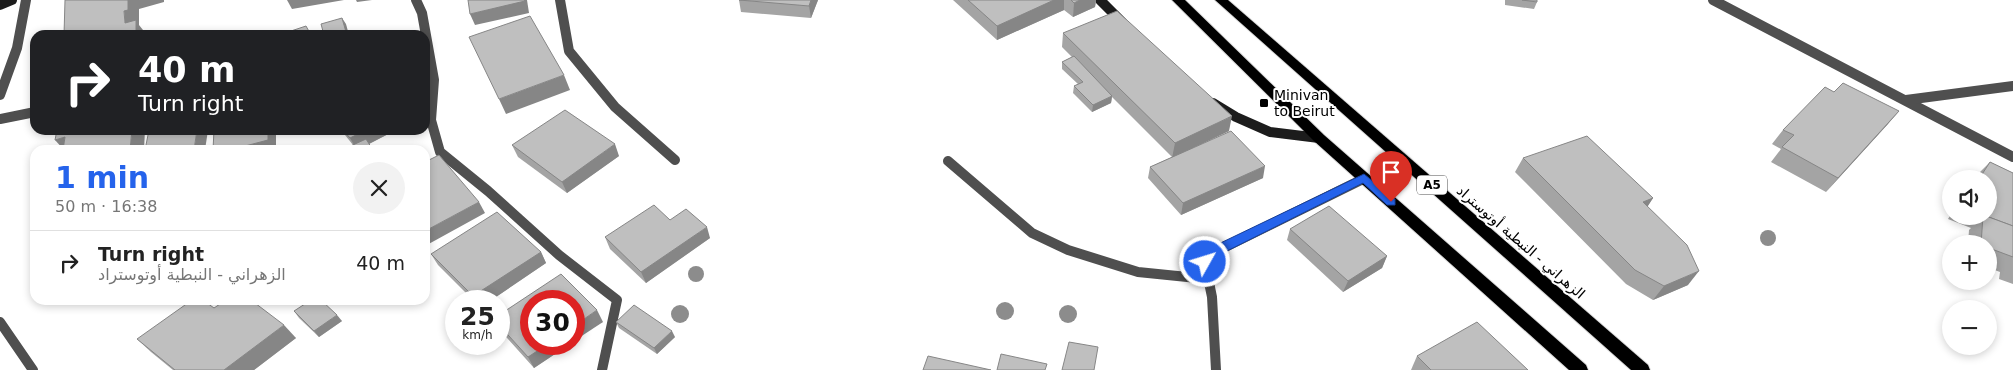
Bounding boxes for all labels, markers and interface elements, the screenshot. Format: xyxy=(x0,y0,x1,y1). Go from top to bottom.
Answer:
icon: right xyxy=(55,50,120,115)
text: 40 m xyxy=(138,50,235,90)
place label: Minivan to Beirut xyxy=(1274,87,1335,119)
text: Turn right xyxy=(138,91,243,116)
marker: Minivan to Beirut xyxy=(1258,97,1270,109)
pin xyxy=(1370,151,1412,202)
icon: arrive xyxy=(1377,158,1405,186)
text: 1 min xyxy=(55,160,149,195)
button: close xyxy=(353,162,405,214)
map controls xyxy=(1942,170,1997,355)
button: sound xyxy=(1942,170,1997,225)
road number: A5 xyxy=(1417,176,1447,194)
street label: الزهراني - النبطية أوتوستراد xyxy=(1453,181,1589,303)
text: 50 m · 16:38 xyxy=(55,197,157,216)
position arrow xyxy=(1178,235,1230,287)
button: + xyxy=(1942,235,1997,290)
text: Turn right xyxy=(98,243,204,265)
icon: right xyxy=(55,249,83,277)
text: 40 m xyxy=(356,252,405,274)
text: الزهراني - النبطية أوتوستراد xyxy=(98,265,286,284)
speed limit sign: 30 xyxy=(520,290,585,355)
button: − xyxy=(1942,300,1997,355)
text: 25 xyxy=(460,302,495,331)
text: km/h xyxy=(462,328,493,342)

